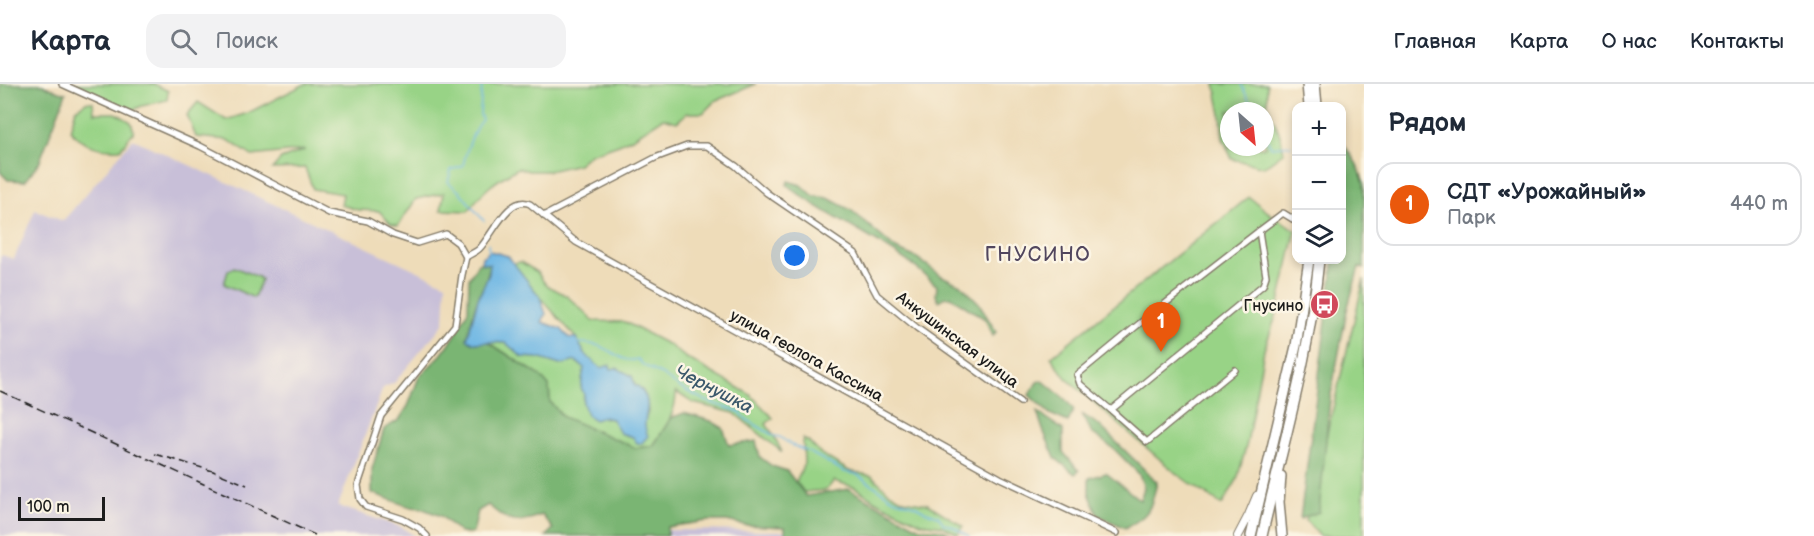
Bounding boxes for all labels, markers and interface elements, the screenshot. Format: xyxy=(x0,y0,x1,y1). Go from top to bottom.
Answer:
search box xyxy=(146,14,566,68)
text: Карта xyxy=(30,25,110,58)
icon: search xyxy=(167,25,200,58)
text: Поиск xyxy=(215,28,278,55)
text: Главная xyxy=(1393,29,1476,54)
text: Карта xyxy=(1509,29,1568,54)
text: О нас xyxy=(1601,29,1657,54)
text: Контакты xyxy=(1690,29,1784,54)
north arrow xyxy=(1220,102,1274,156)
map controls xyxy=(1292,102,1346,264)
button: + xyxy=(1292,102,1346,156)
text: Рядом xyxy=(1388,108,1466,139)
button: − xyxy=(1292,156,1346,210)
text: СДТ «Урожайный» xyxy=(1447,179,1647,206)
text: 1 xyxy=(1405,192,1414,216)
text: 440 m xyxy=(1730,192,1788,216)
text: Парк xyxy=(1447,206,1496,230)
button: layers xyxy=(1292,210,1346,264)
your location xyxy=(780,241,809,270)
district label: ГНУСИНО xyxy=(985,243,1091,267)
street label: Анкушинская улица xyxy=(891,287,1022,393)
bus stop icon: Гнусино xyxy=(1308,289,1340,321)
place label: Гнусино xyxy=(1244,297,1303,316)
pin: 1 xyxy=(1142,302,1180,352)
street label: улица геолога Кассина xyxy=(726,306,887,407)
water label: Чернушка xyxy=(671,361,756,418)
scale bar xyxy=(18,494,105,522)
text: 100 m xyxy=(27,498,70,517)

